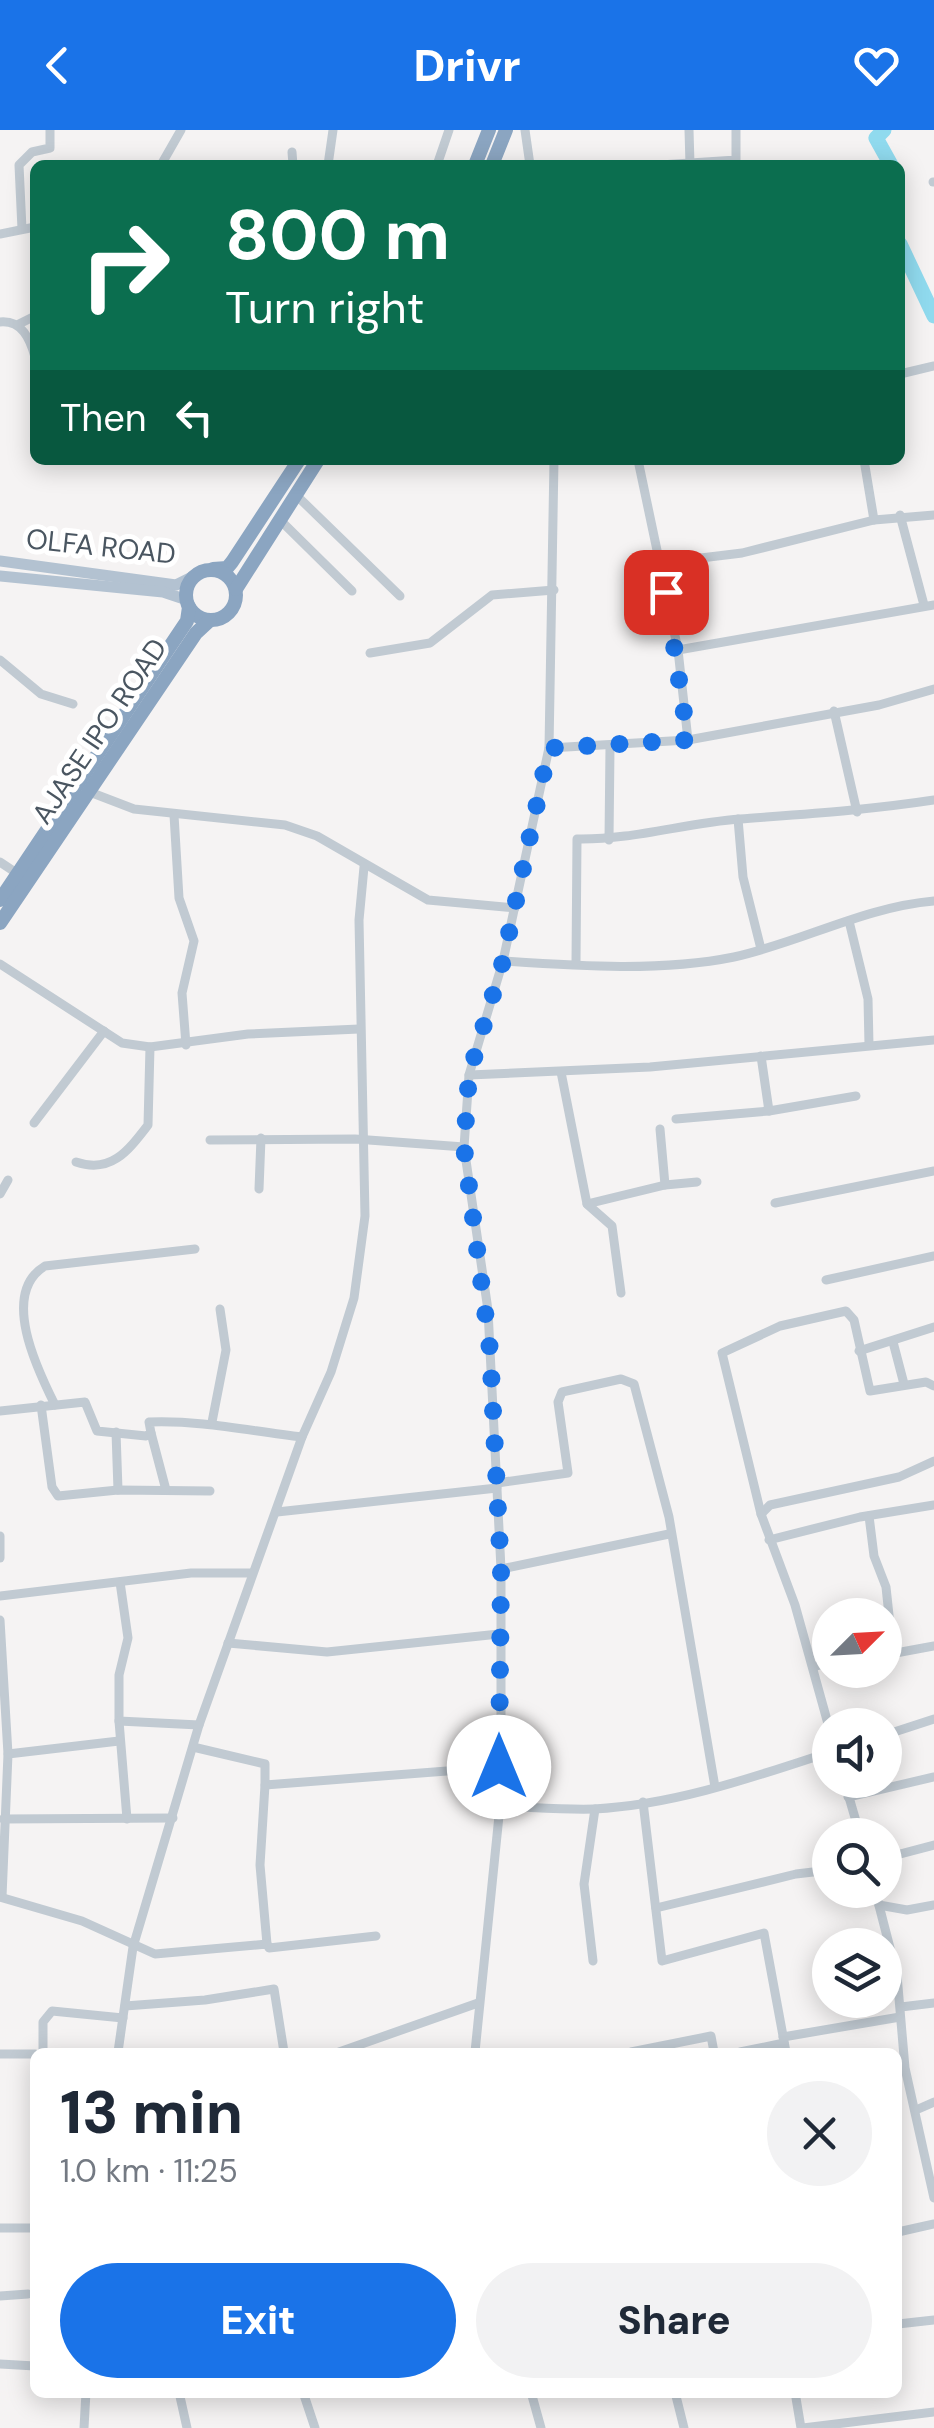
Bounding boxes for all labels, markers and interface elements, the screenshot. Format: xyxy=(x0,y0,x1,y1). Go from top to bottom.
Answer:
text: Drivr xyxy=(413,36,521,95)
icon: back xyxy=(30,38,85,93)
icon: heart xyxy=(849,38,904,93)
text: 800 m xyxy=(225,190,450,281)
icon: right xyxy=(60,200,190,330)
text: Turn right xyxy=(225,278,424,337)
icon: left xyxy=(167,390,222,445)
text: Then xyxy=(60,393,147,443)
street label: OLFA ROAD xyxy=(24,520,178,573)
pin xyxy=(624,550,709,635)
icon: arrive xyxy=(639,565,694,620)
street label: AJASE IPO ROAD xyxy=(24,631,175,831)
north arrow xyxy=(812,1598,902,1688)
map controls xyxy=(812,1598,902,2018)
button: sound xyxy=(812,1708,902,1798)
position arrow xyxy=(447,1715,551,1819)
button: search xyxy=(812,1818,902,1908)
button: layers xyxy=(812,1928,902,2018)
text: 13 min xyxy=(60,2073,243,2152)
button: close xyxy=(767,2081,872,2186)
text: 1.0 km · 11:25 xyxy=(60,2150,238,2192)
button: Exit xyxy=(60,2263,456,2378)
button: Share xyxy=(476,2263,872,2378)

